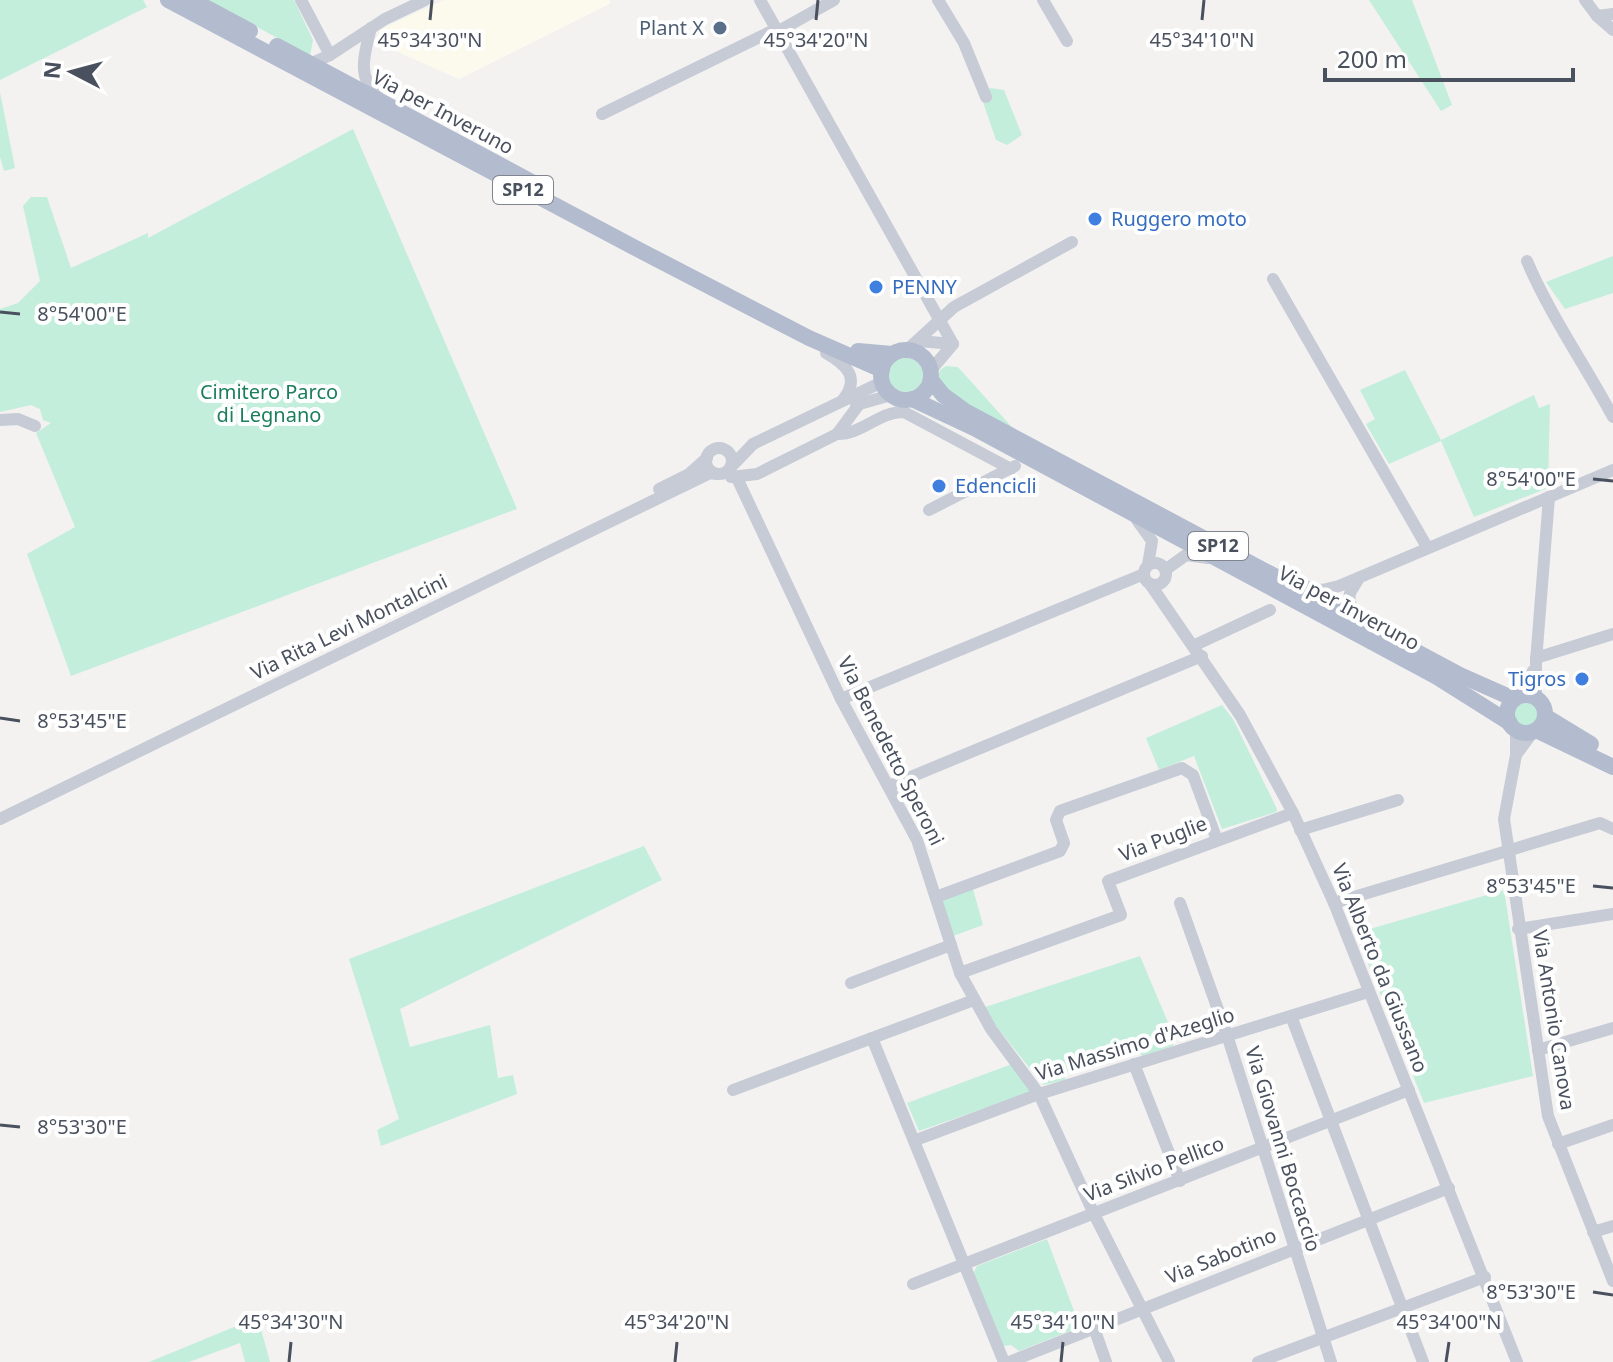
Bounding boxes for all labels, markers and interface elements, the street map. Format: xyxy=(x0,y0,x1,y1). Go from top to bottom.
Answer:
place label: Plant X xyxy=(639,14,704,41)
marker: Plant X xyxy=(711,19,729,37)
text: 45°34'30"N xyxy=(377,26,483,53)
text: 45°34'20"N xyxy=(763,26,869,53)
text: 45°34'10"N xyxy=(1149,26,1255,53)
north arrow xyxy=(32,32,112,112)
scale bar xyxy=(1325,32,1573,82)
text: 200 m xyxy=(1337,42,1407,75)
text: N xyxy=(35,59,67,80)
street label: Via per Inveruno xyxy=(368,63,519,160)
road number: SP12 xyxy=(493,176,553,204)
place label: Ruggero moto xyxy=(1111,205,1247,232)
marker: Ruggero moto xyxy=(1086,210,1104,228)
place label: PENNY xyxy=(892,273,958,300)
marker: PENNY xyxy=(867,278,885,296)
text: 8°54'00"E xyxy=(37,300,127,327)
park label: Cimitero Parco di Legnano xyxy=(200,378,338,428)
text: 8°54'00"E xyxy=(1486,465,1576,492)
place label: Edencicli xyxy=(955,472,1037,499)
marker: Edencicli xyxy=(930,477,948,495)
road number: SP12 xyxy=(1188,532,1248,560)
street label: Via per Inveruno xyxy=(1274,559,1425,656)
street label: Via Rita Levi Montalcini xyxy=(246,567,451,686)
street label: Via Benedetto Speroni xyxy=(832,652,951,850)
place label: Tigros xyxy=(1508,665,1566,692)
marker: Tigros xyxy=(1573,670,1591,688)
text: 8°53'45"E xyxy=(37,707,127,734)
street label: Via Puglie xyxy=(1115,809,1211,868)
street label: Via Alberto da Giussano xyxy=(1326,859,1435,1076)
text: 8°53'45"E xyxy=(1486,872,1576,899)
street label: Via Antonio Canova xyxy=(1527,928,1582,1112)
street label: Via Massimo d'Azeglio xyxy=(1032,1000,1238,1087)
street label: Via Giovanni Boccaccio xyxy=(1239,1043,1328,1255)
text: 8°53'30"E xyxy=(37,1113,127,1140)
street label: Via Silvio Pellico xyxy=(1080,1129,1228,1208)
street label: Via Sabotino xyxy=(1162,1221,1280,1290)
text: 8°53'30"E xyxy=(1486,1278,1576,1305)
text: 45°34'30"N xyxy=(238,1308,344,1335)
text: 45°34'20"N xyxy=(624,1308,730,1335)
text: 45°34'10"N xyxy=(1010,1308,1116,1335)
text: 45°34'00"N xyxy=(1396,1308,1502,1335)

